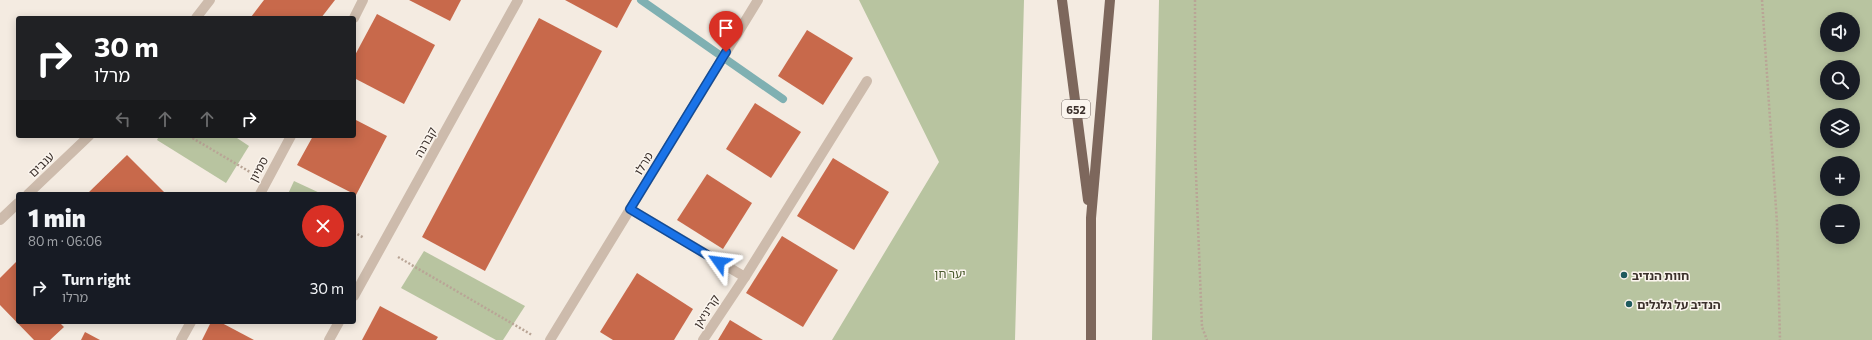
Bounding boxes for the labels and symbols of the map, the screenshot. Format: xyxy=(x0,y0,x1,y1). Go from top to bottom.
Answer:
pin xyxy=(709,11,743,52)
road number: 652 xyxy=(1062,100,1090,118)
street label: קברנה xyxy=(411,124,439,160)
street label: ענבים xyxy=(25,149,57,179)
street label: מרלו xyxy=(631,149,655,177)
street label: סמיון xyxy=(246,154,271,184)
position arrow xyxy=(698,241,740,283)
park label: יער חן xyxy=(934,266,966,280)
place label: חוות הנדיב xyxy=(1632,268,1689,282)
marker: חוות הנדיב xyxy=(1619,270,1629,280)
street label: קריניאן xyxy=(690,291,722,330)
place label: הנדיב על גלגלים xyxy=(1637,297,1721,311)
marker: הנדיב על גלגלים xyxy=(1624,299,1634,309)

